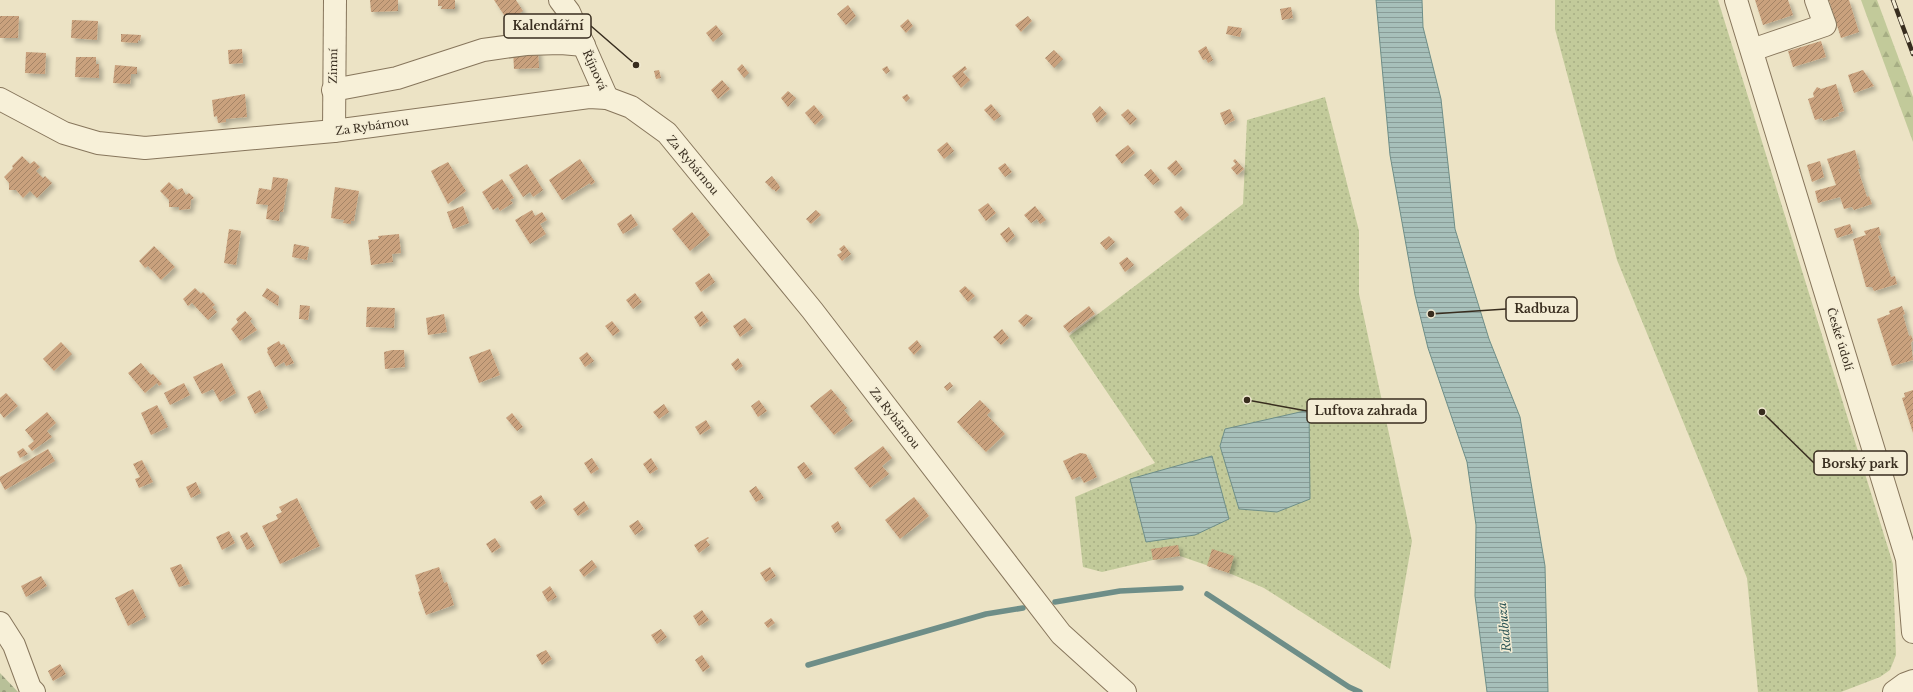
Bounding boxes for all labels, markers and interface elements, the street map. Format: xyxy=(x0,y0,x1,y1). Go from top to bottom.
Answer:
callout: Kalendářní xyxy=(504,14,591,38)
text: Kalendářní xyxy=(512,18,584,33)
street label: Zimní xyxy=(326,48,340,84)
street label: Říjnová xyxy=(580,48,611,93)
street label: Za Rybárnou xyxy=(335,114,410,138)
street label: Za Rybárnou xyxy=(664,132,722,198)
callout: Radbuza xyxy=(1506,297,1577,321)
text: Radbuza xyxy=(1514,301,1570,316)
street label: České údolí xyxy=(1824,306,1856,372)
street label: Za Rybárnou xyxy=(867,385,924,452)
callout: Luftova zahrada xyxy=(1307,399,1426,423)
text: Luftova zahrada xyxy=(1315,403,1417,418)
callout: Borský park xyxy=(1814,451,1907,475)
text: Borský park xyxy=(1822,456,1899,471)
water label: Radbuza xyxy=(1494,601,1514,654)

